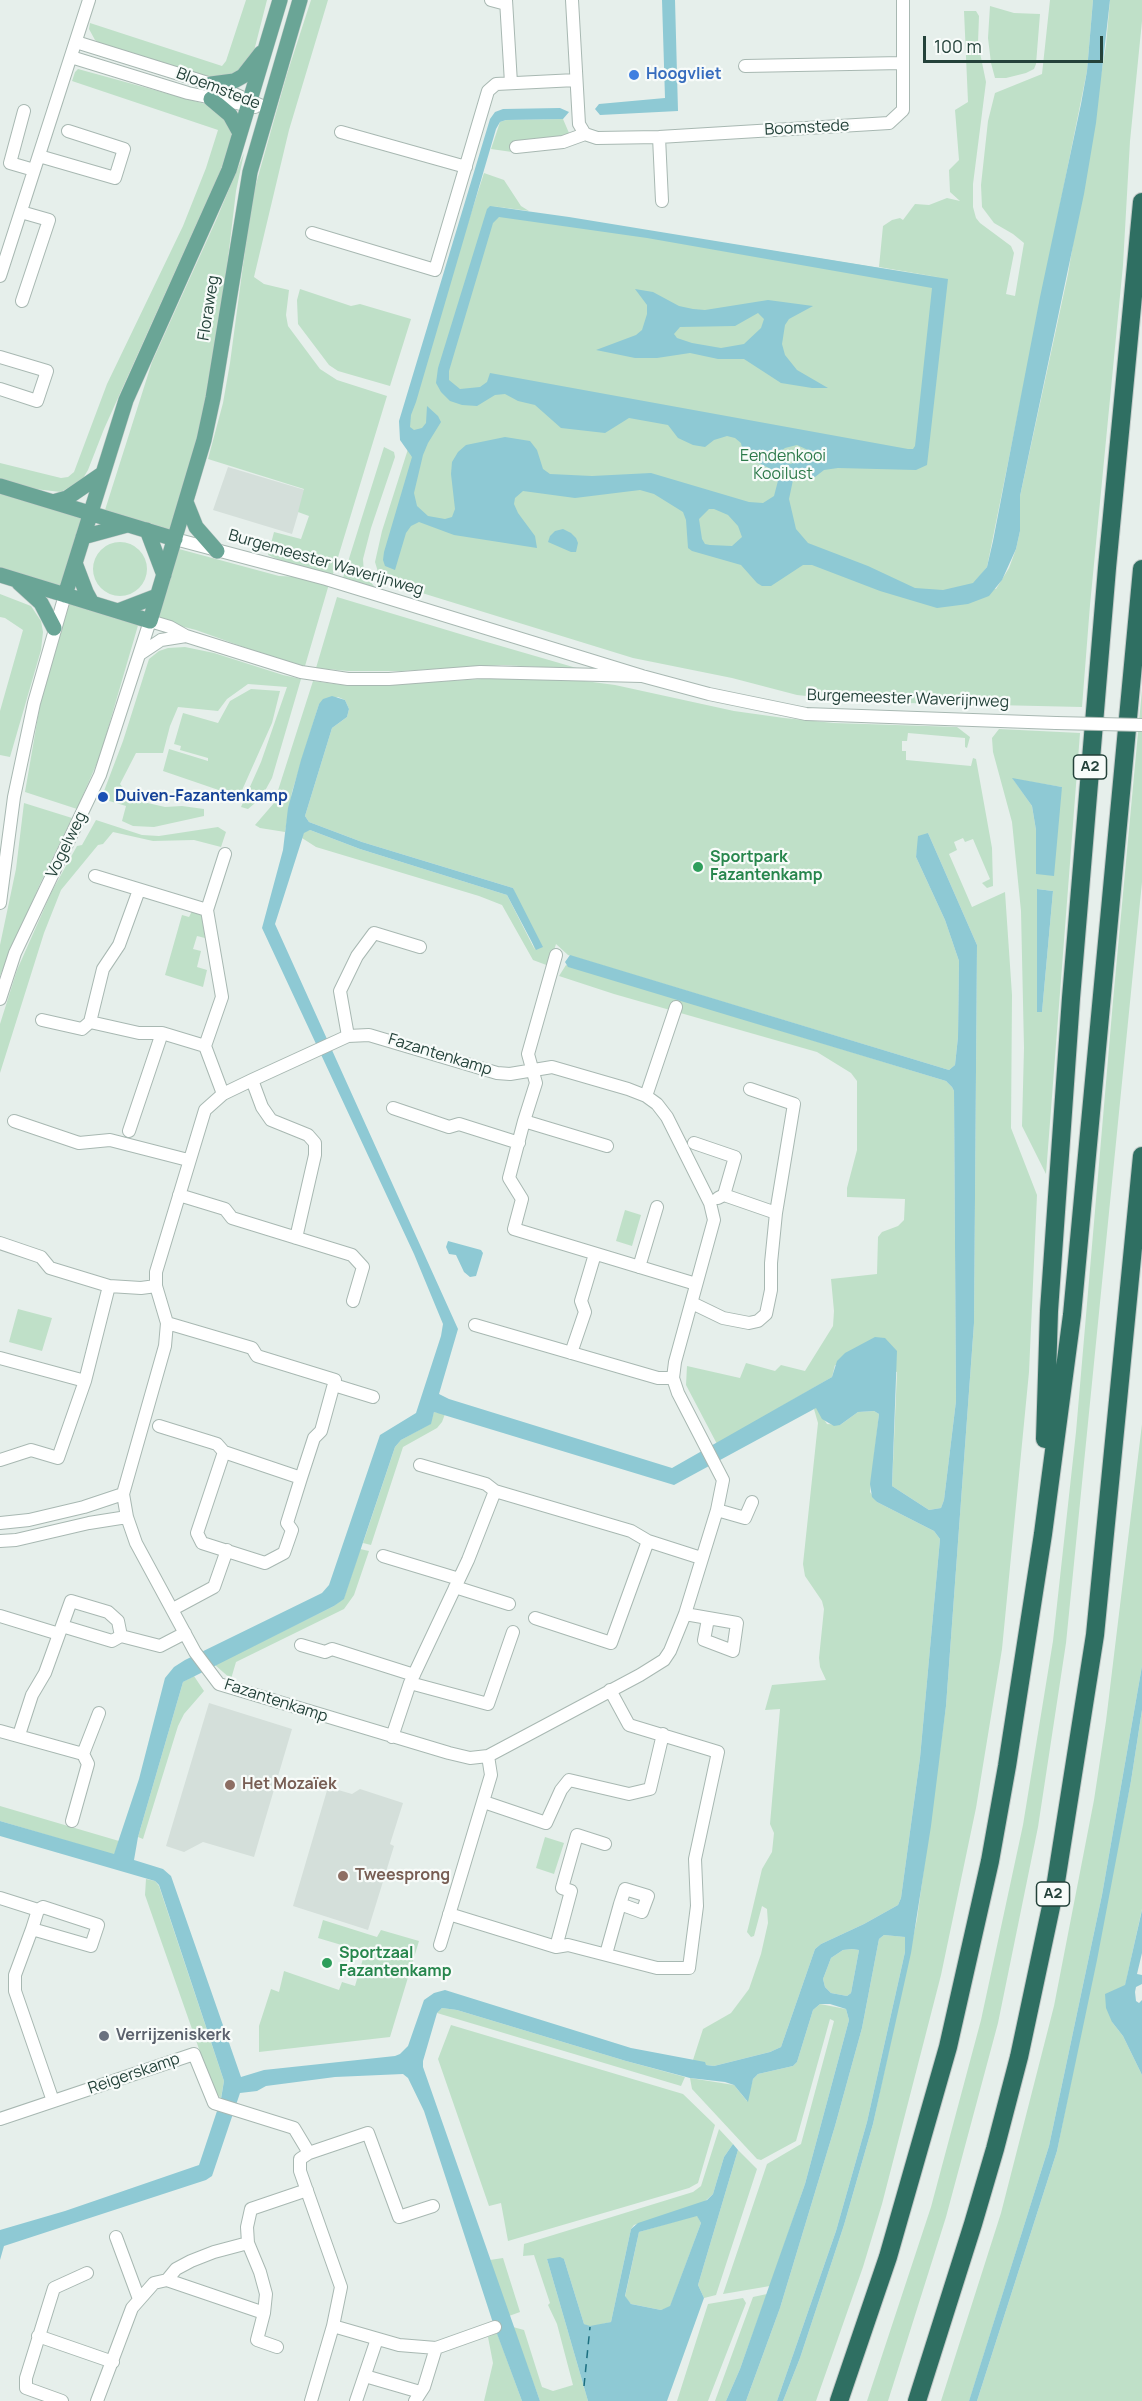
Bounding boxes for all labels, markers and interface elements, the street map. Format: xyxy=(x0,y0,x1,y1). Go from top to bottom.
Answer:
scale bar xyxy=(926,24,1106,62)
text: 100 m xyxy=(934,34,982,58)
street label: Bloemstede xyxy=(173,64,263,114)
place label: Hoogvliet xyxy=(646,65,722,85)
marker: Hoogvliet xyxy=(627,68,641,82)
street label: Boomstede xyxy=(764,116,850,140)
street label: Floraweg xyxy=(194,274,224,342)
park label: Eendenkooi Kooilust xyxy=(740,447,826,485)
street label: Burgemeester Waverijnweg xyxy=(226,526,426,600)
street label: Burgemeester Waverijnweg xyxy=(807,686,1009,712)
road number: A2 xyxy=(1074,755,1106,779)
place label: Duiven-Fazantenkamp xyxy=(115,787,288,807)
marker: Duiven-Fazantenkamp xyxy=(96,790,110,804)
street label: Vogelweg xyxy=(43,809,91,881)
place label: Sportpark Fazantenkamp xyxy=(710,848,823,886)
marker: Sportpark Fazantenkamp xyxy=(691,860,705,874)
street label: Fazantenkamp xyxy=(386,1030,494,1080)
street label: Fazantenkamp xyxy=(222,1675,330,1727)
place label: Het Mozaïek xyxy=(242,1775,337,1795)
marker: Het Mozaïek xyxy=(223,1778,237,1792)
place label: Tweesprong xyxy=(355,1866,450,1886)
marker: Tweesprong xyxy=(336,1869,350,1883)
road number: A2 xyxy=(1036,1882,1070,1906)
place label: Sportzaal Fazantenkamp xyxy=(339,1944,452,1982)
marker: Sportzaal Fazantenkamp xyxy=(320,1956,334,1970)
place label: Verrijzeniskerk xyxy=(116,2026,230,2046)
marker: Verrijzeniskerk xyxy=(97,2029,111,2043)
street label: Reigerskamp xyxy=(86,2049,182,2099)

